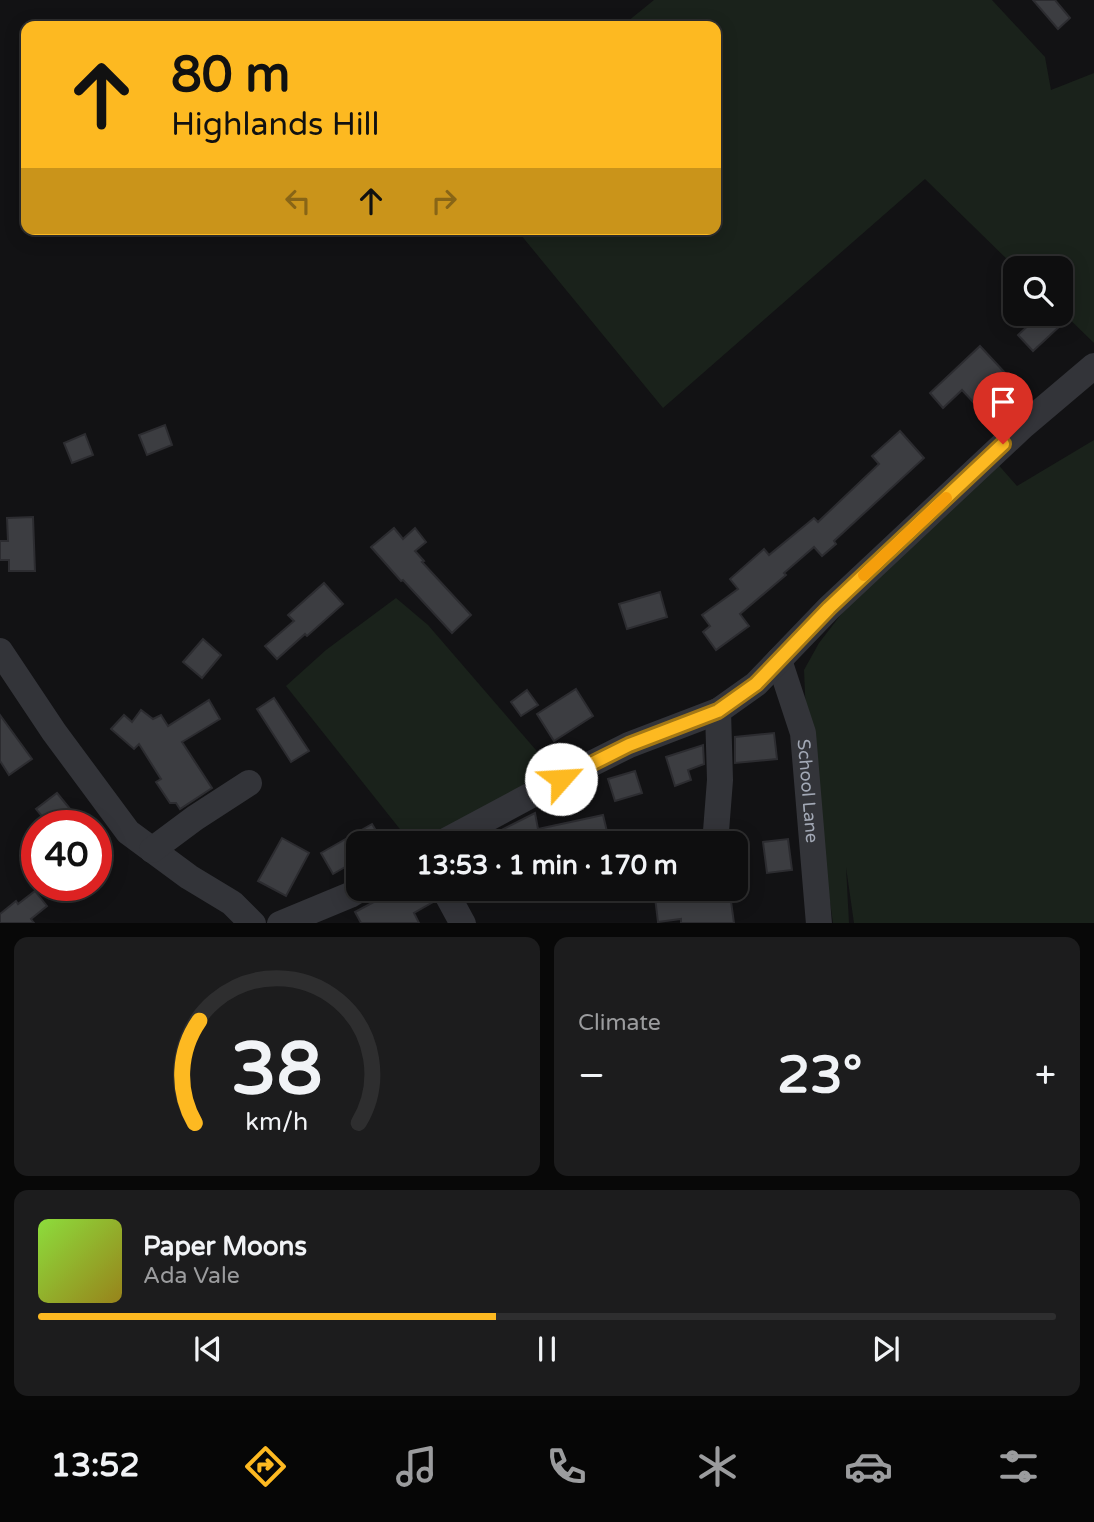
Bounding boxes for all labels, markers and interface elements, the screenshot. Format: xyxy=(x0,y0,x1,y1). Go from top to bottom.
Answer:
text: 80 m xyxy=(171,46,290,105)
icon: ahead xyxy=(56,49,147,140)
text: Highlands Hill xyxy=(171,106,380,144)
icon: left xyxy=(279,182,317,220)
icon: ahead xyxy=(352,182,390,220)
icon: right xyxy=(425,182,463,220)
map controls xyxy=(1003,256,1073,326)
button: search xyxy=(1003,256,1073,326)
pin xyxy=(973,372,1033,444)
icon: arrive xyxy=(984,383,1022,421)
street label: School Lane xyxy=(793,738,823,844)
position arrow xyxy=(524,742,598,816)
speed limit sign: 40 xyxy=(21,810,112,901)
text: 13:53 · 1 min · 170 m xyxy=(416,850,678,881)
text: Climate xyxy=(578,1009,661,1037)
text: 38 xyxy=(231,1026,323,1114)
text: 23° xyxy=(777,1044,862,1107)
text: − xyxy=(578,1053,605,1099)
text: + xyxy=(1035,1053,1056,1099)
text: km/h xyxy=(246,1106,308,1136)
text: Paper Moons xyxy=(143,1231,307,1262)
text: Ada Vale xyxy=(143,1262,240,1290)
icon: previous xyxy=(189,1330,227,1368)
icon: pause xyxy=(528,1330,566,1368)
icon: next xyxy=(867,1330,905,1368)
icon: directions xyxy=(241,1442,290,1491)
icon: music xyxy=(392,1442,441,1491)
icon: phone xyxy=(542,1442,591,1491)
icon: climate xyxy=(693,1442,742,1491)
icon: car xyxy=(844,1442,893,1491)
icon: filters xyxy=(994,1442,1043,1491)
text: 13:52 xyxy=(51,1447,140,1485)

